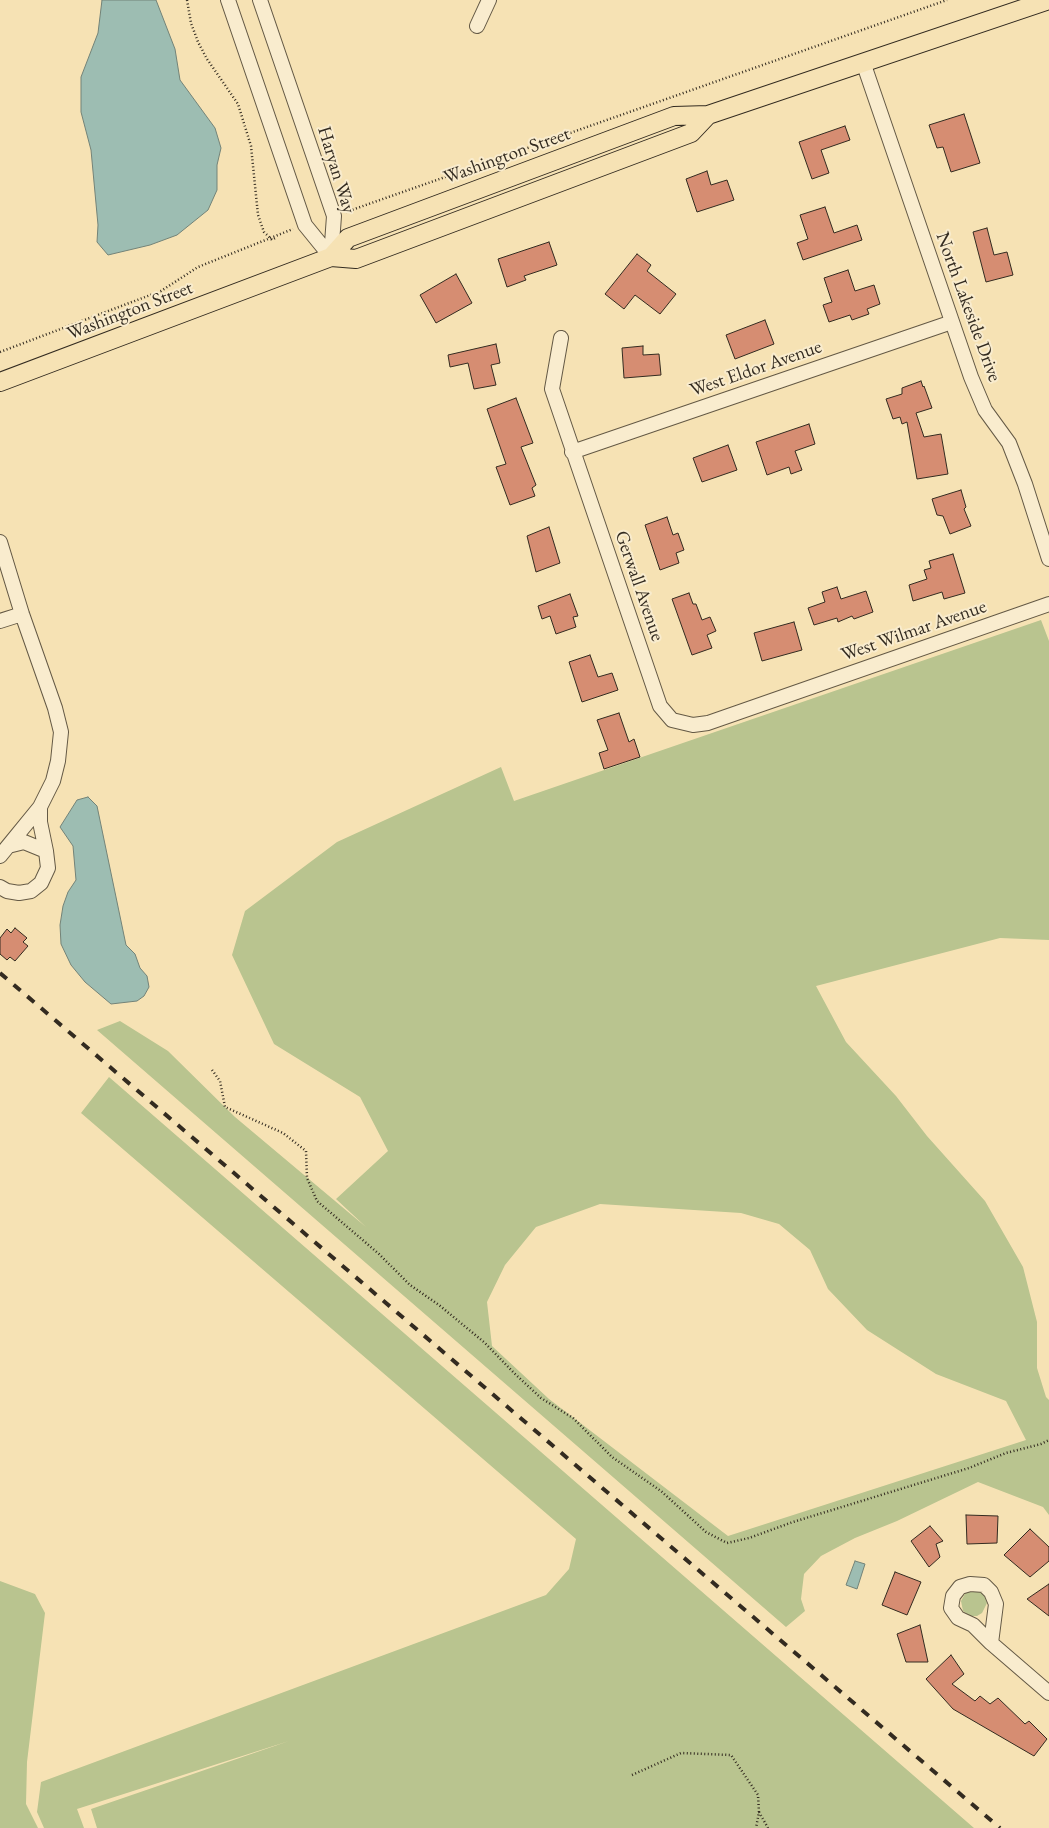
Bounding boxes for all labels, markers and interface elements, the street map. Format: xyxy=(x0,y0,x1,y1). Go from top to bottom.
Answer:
street label: Washington Street xyxy=(441,123,573,189)
street label: Haryan Way xyxy=(312,124,360,216)
street label: North Lakeside Drive xyxy=(930,229,1006,385)
street label: Washington Street xyxy=(64,277,196,345)
street label: West Eldor Avenue xyxy=(687,336,825,402)
street label: Gerwall Avenue xyxy=(609,528,669,644)
street label: West Wilmar Avenue xyxy=(838,595,990,667)

